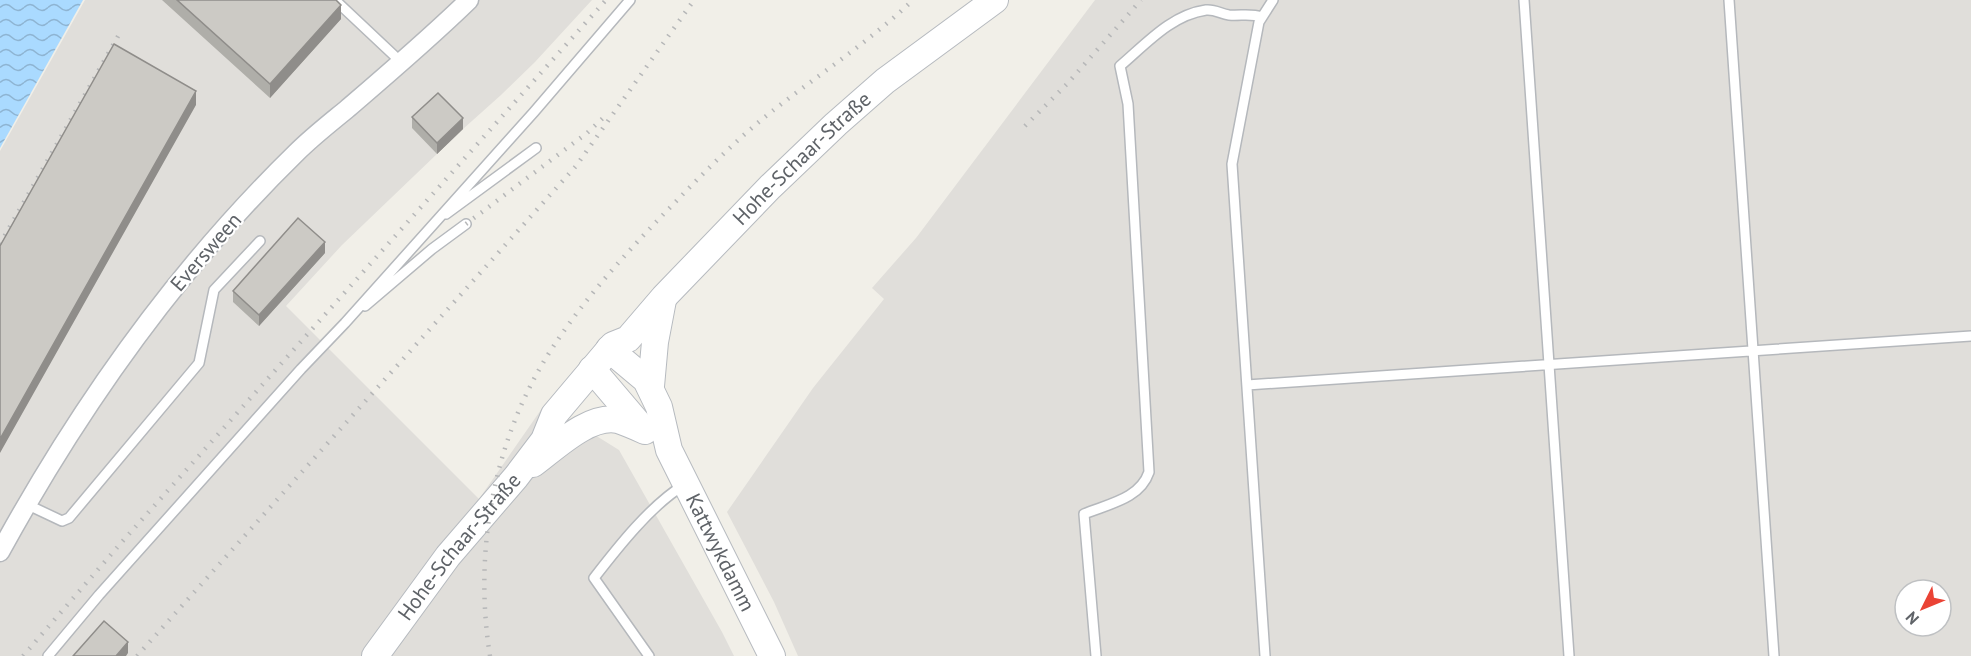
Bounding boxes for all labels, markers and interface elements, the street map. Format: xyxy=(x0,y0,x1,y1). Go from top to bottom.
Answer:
street label: Hohe-Schaar-Straße xyxy=(727,85,877,231)
street label: Eversween xyxy=(164,207,247,297)
street label: Hohe-Schaar-Straße xyxy=(391,467,526,626)
street label: Kattwykdamm xyxy=(680,489,761,616)
north arrow xyxy=(1893,578,1953,638)
text: N xyxy=(1901,608,1923,629)

